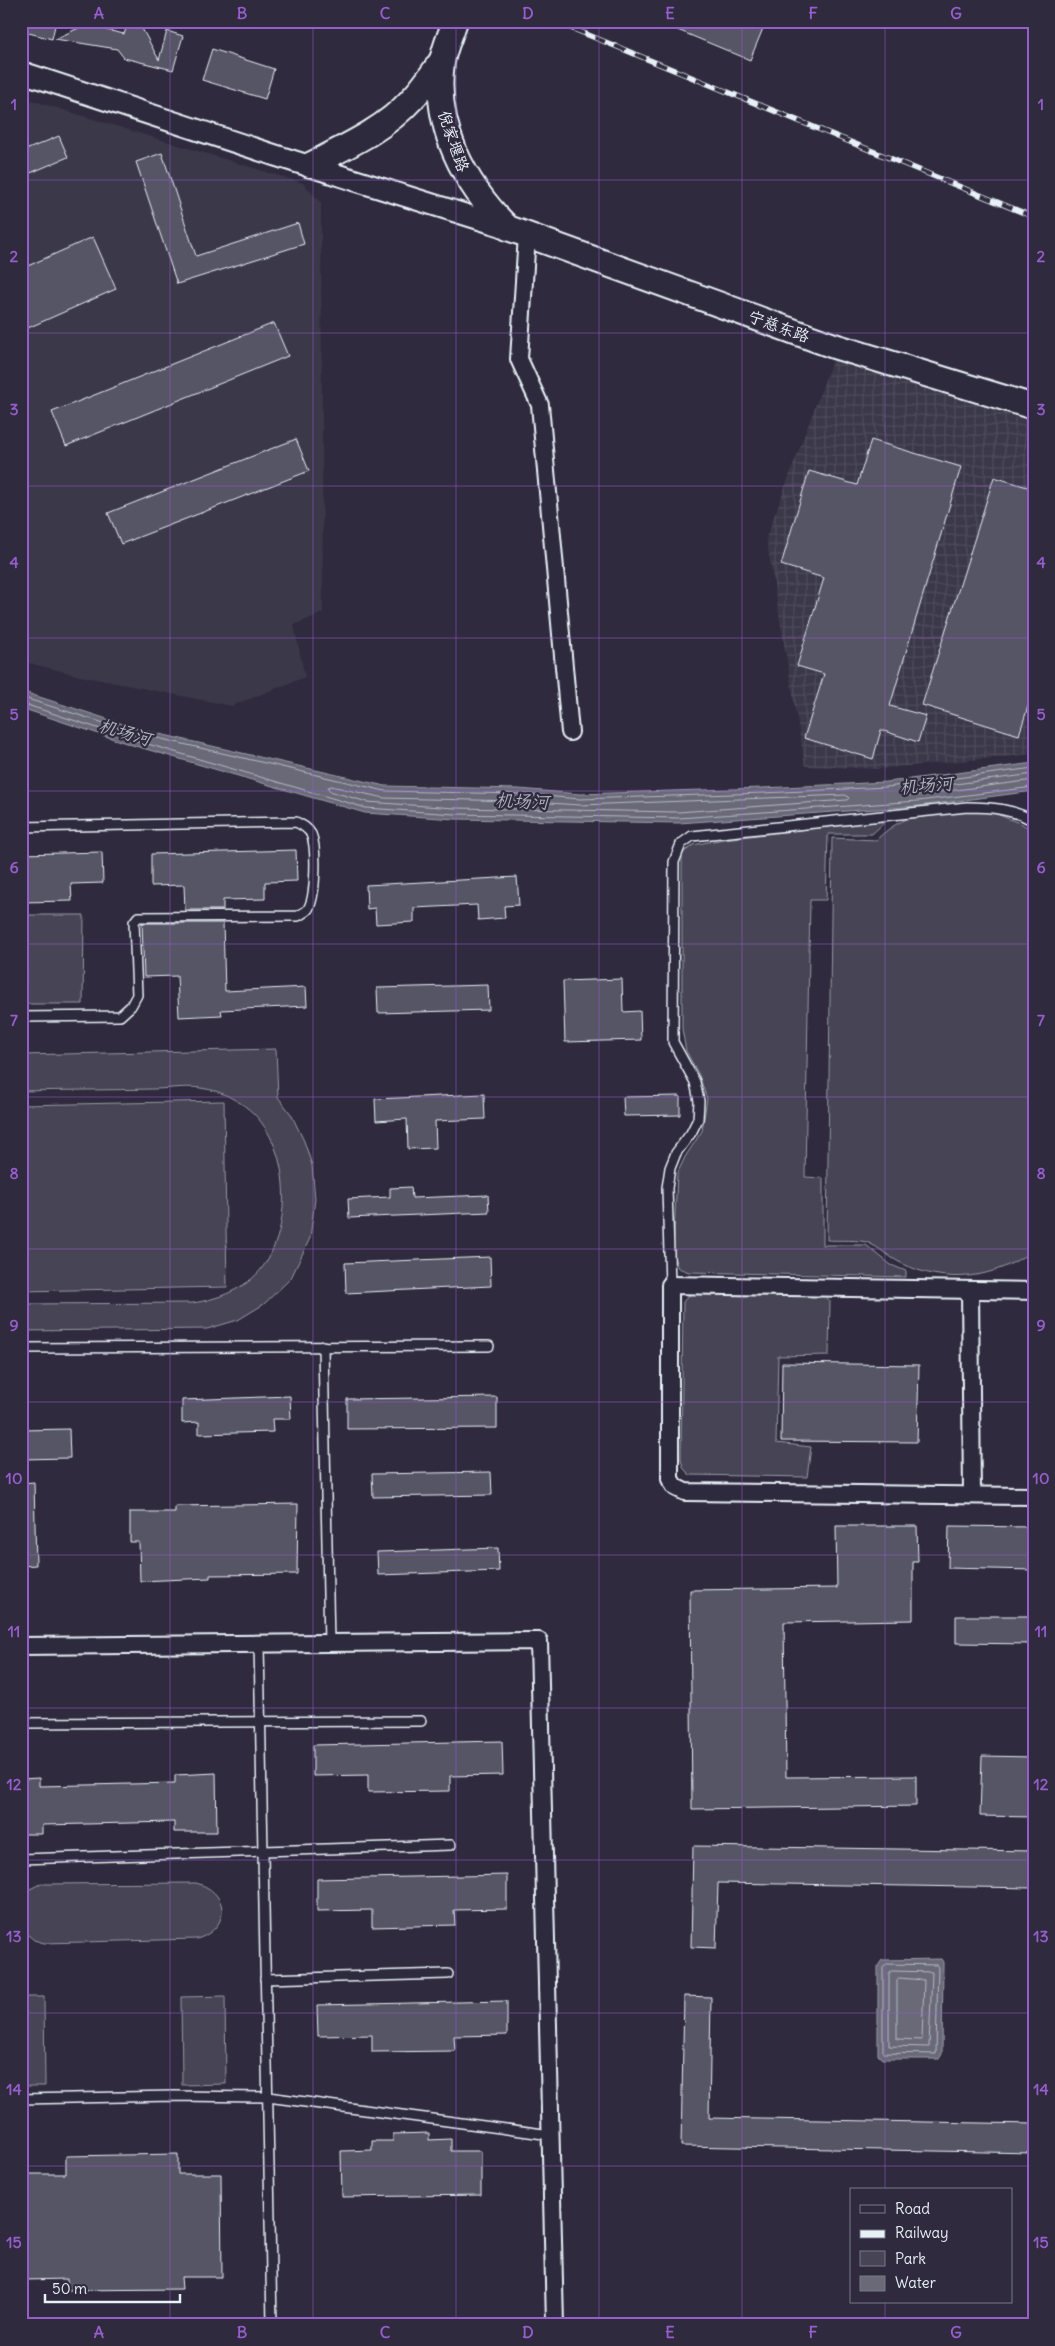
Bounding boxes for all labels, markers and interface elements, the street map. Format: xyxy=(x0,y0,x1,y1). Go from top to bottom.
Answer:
text: A xyxy=(94,3,104,23)
text: B xyxy=(237,3,248,23)
text: C xyxy=(380,3,391,23)
text: D xyxy=(522,3,534,23)
text: E xyxy=(665,3,675,23)
text: F xyxy=(808,3,818,23)
text: G xyxy=(950,3,962,23)
text: 1 xyxy=(11,94,17,114)
text: 1 xyxy=(1038,94,1044,114)
street label: 倪家堰路 xyxy=(434,107,474,175)
text: 2 xyxy=(10,246,19,266)
text: 2 xyxy=(1037,246,1046,266)
street label: 宁慈东路 xyxy=(746,306,812,346)
text: 3 xyxy=(9,399,19,419)
text: 3 xyxy=(1036,399,1046,419)
text: 4 xyxy=(9,552,19,572)
text: 4 xyxy=(1036,552,1046,572)
text: 5 xyxy=(9,704,19,724)
text: 5 xyxy=(1036,704,1046,724)
water label: 机场河 xyxy=(96,714,157,751)
water label: 机场河 xyxy=(898,771,957,799)
water label: 机场河 xyxy=(495,789,552,814)
text: 6 xyxy=(9,857,19,877)
text: 6 xyxy=(1036,857,1046,877)
text: 7 xyxy=(10,1010,18,1030)
text: 7 xyxy=(1037,1010,1045,1030)
text: 8 xyxy=(9,1163,19,1183)
text: 8 xyxy=(1036,1163,1046,1183)
text: 9 xyxy=(9,1315,19,1335)
text: 9 xyxy=(1036,1315,1046,1335)
text: 10 xyxy=(6,1468,22,1488)
text: 10 xyxy=(1033,1468,1049,1488)
text: 11 xyxy=(8,1621,20,1641)
text: 11 xyxy=(1035,1621,1047,1641)
text: 12 xyxy=(6,1774,22,1794)
text: 12 xyxy=(1033,1774,1049,1794)
text: 13 xyxy=(6,1926,22,1946)
text: 13 xyxy=(1033,1926,1049,1946)
text: 14 xyxy=(6,2079,22,2099)
text: 14 xyxy=(1033,2079,1049,2099)
legend xyxy=(850,2188,1012,2304)
text: Road xyxy=(895,2199,930,2218)
text: Railway xyxy=(895,2223,949,2242)
text: 15 xyxy=(6,2232,22,2252)
text: 15 xyxy=(1033,2232,1049,2252)
text: Park xyxy=(895,2249,926,2268)
scale bar xyxy=(45,2271,180,2303)
text: Water xyxy=(895,2273,936,2292)
text: 50 m xyxy=(52,2279,87,2298)
text: A xyxy=(94,2322,104,2342)
text: B xyxy=(237,2322,248,2342)
text: C xyxy=(380,2322,391,2342)
text: D xyxy=(522,2322,534,2342)
text: E xyxy=(665,2322,675,2342)
text: F xyxy=(808,2322,818,2342)
text: G xyxy=(950,2322,962,2342)

